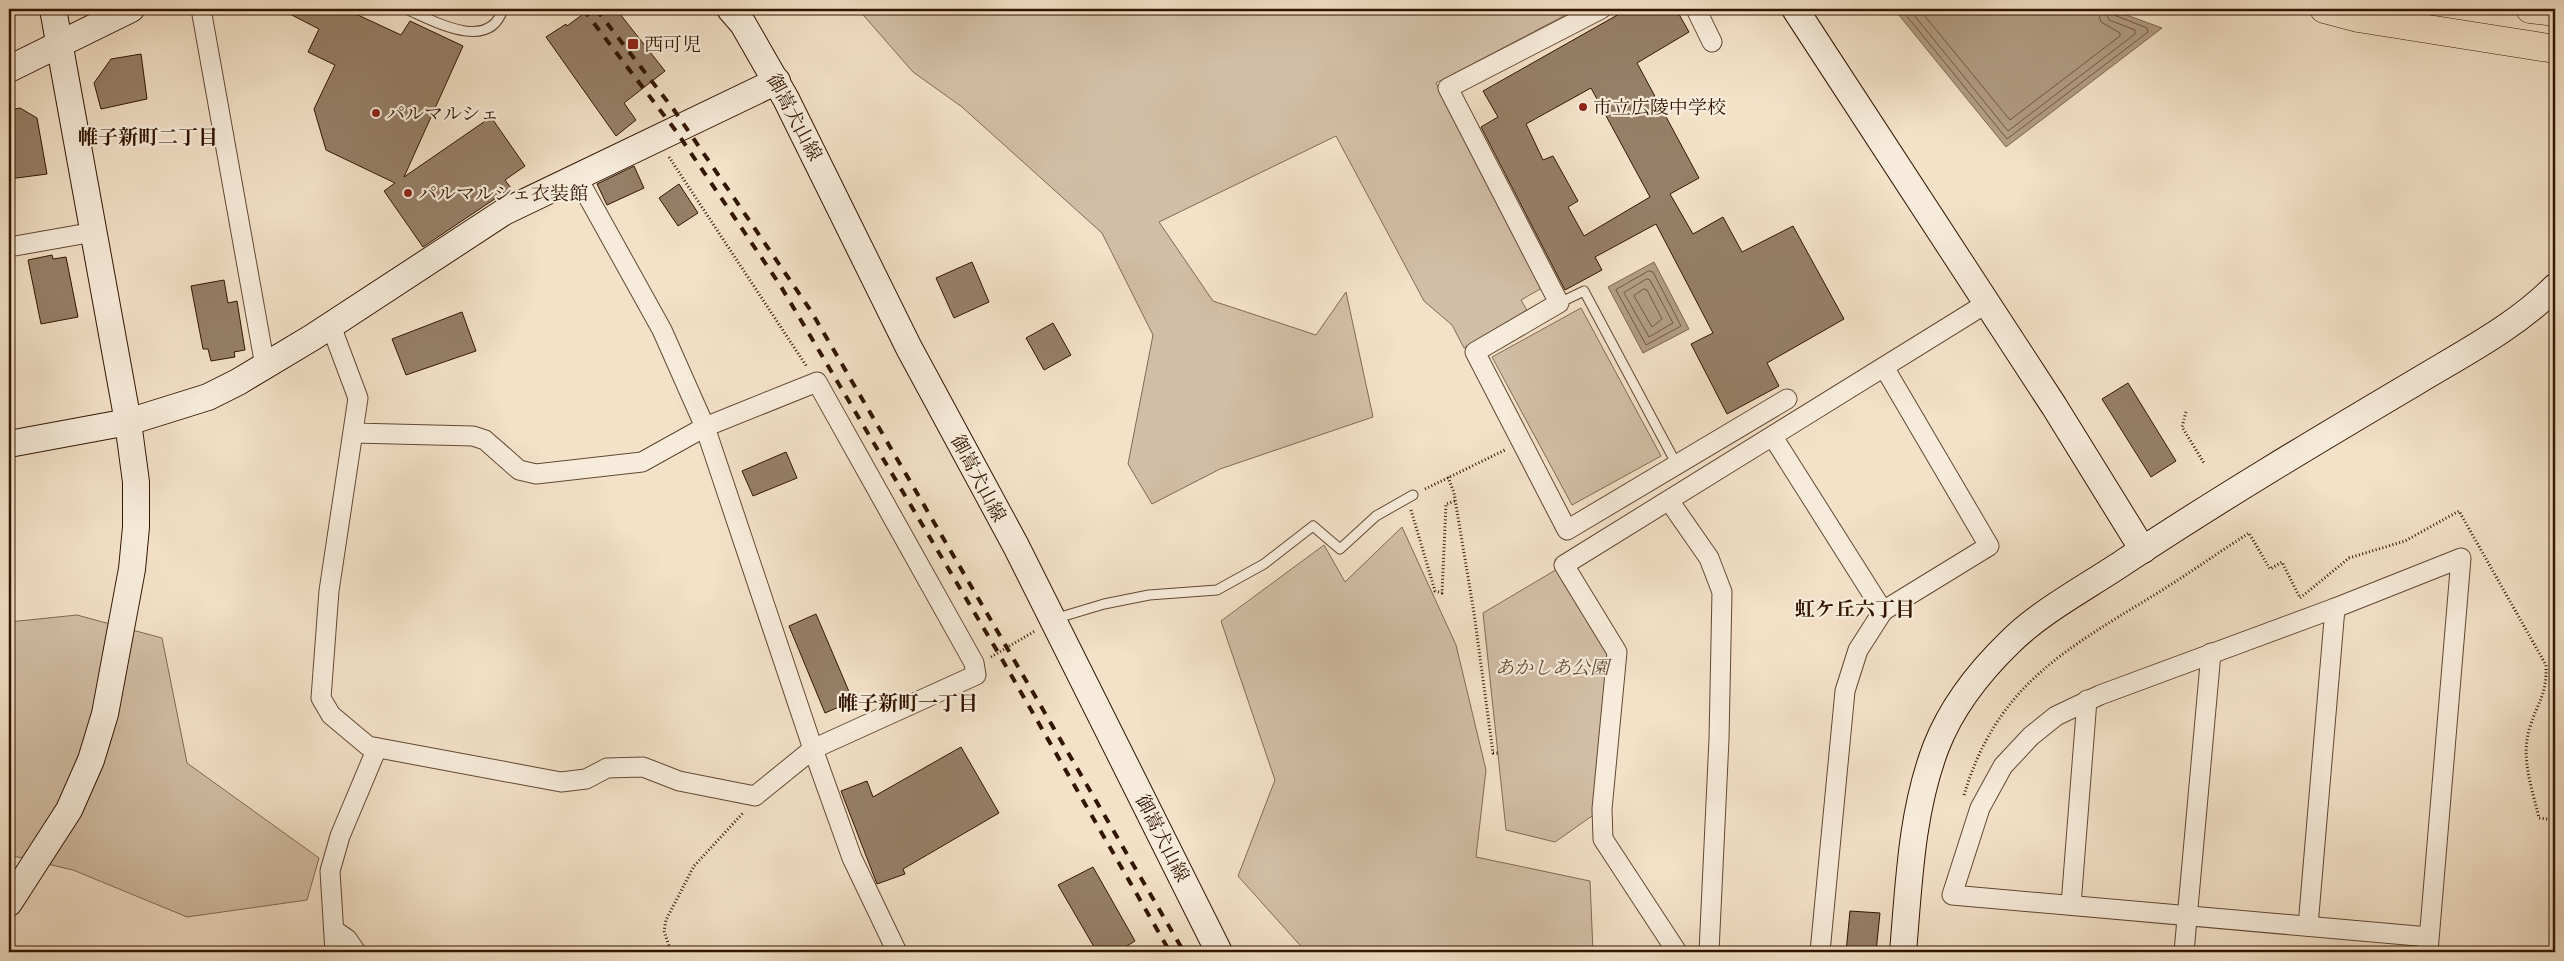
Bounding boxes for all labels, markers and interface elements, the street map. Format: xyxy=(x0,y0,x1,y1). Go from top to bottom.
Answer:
place label: 西可児 xyxy=(644,35,701,56)
marker: 西可児 xyxy=(626,37,640,51)
street label: 御嵩犬山線 xyxy=(762,70,826,165)
place label: 市立広陵中学校 xyxy=(1593,98,1726,119)
marker: 市立広陵中学校 xyxy=(1577,101,1589,113)
place label: パルマルシェ xyxy=(386,106,499,125)
marker: パルマルシェ xyxy=(370,107,382,119)
district label: 帷子新町二丁目 xyxy=(78,126,218,149)
place label: パルマルシェ衣装館 xyxy=(418,184,588,205)
marker: パルマルシェ衣装館 xyxy=(402,187,414,199)
street label: 御嵩犬山線 xyxy=(946,431,1010,526)
district label: 虹ケ丘六丁目 xyxy=(1795,599,1915,621)
park label: あかしあ公園 xyxy=(1495,658,1612,679)
district label: 帷子新町一丁目 xyxy=(838,692,978,715)
street label: 御嵩犬山線 xyxy=(1131,791,1193,886)

